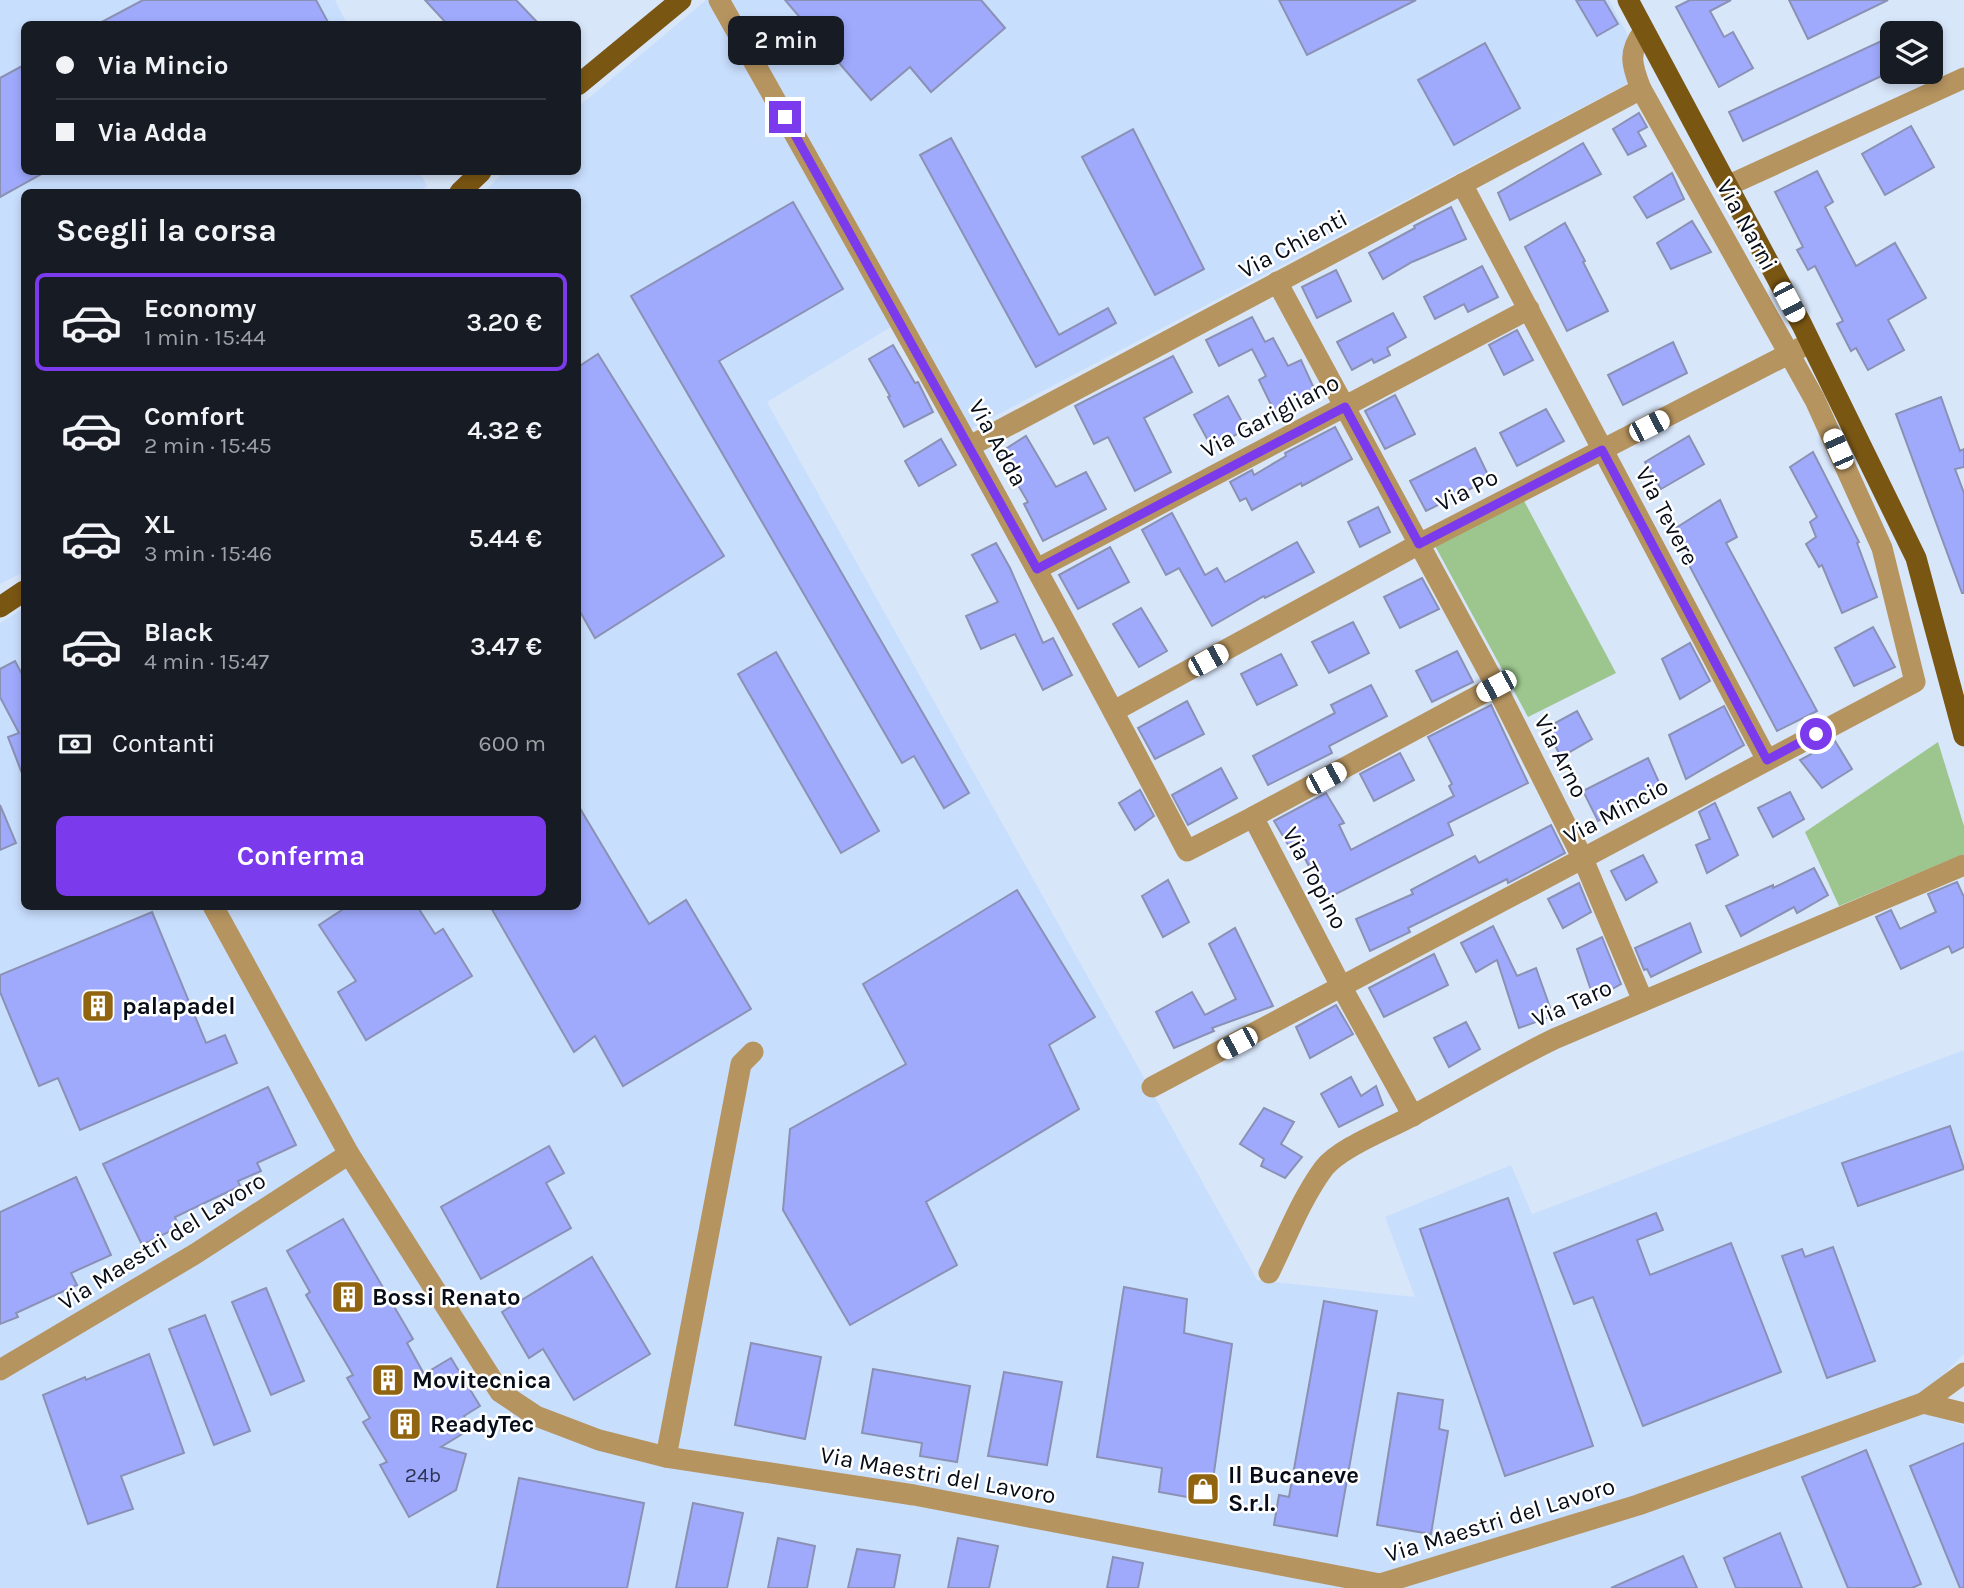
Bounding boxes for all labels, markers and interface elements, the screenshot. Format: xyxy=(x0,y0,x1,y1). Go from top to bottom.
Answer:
callout: 2 min xyxy=(727,16,843,64)
map controls xyxy=(1880,21,1943,84)
button: layers xyxy=(1880,21,1943,84)
text: 2 min xyxy=(755,27,817,54)
text: Via Mincio xyxy=(98,50,228,81)
route end xyxy=(769,101,801,133)
text: Via Adda xyxy=(98,117,207,148)
street label: Via Narni xyxy=(1711,175,1783,275)
street label: Via Chienti xyxy=(1234,204,1352,284)
text: Scegli la corsa xyxy=(56,212,277,249)
car xyxy=(1770,279,1809,325)
icon: car xyxy=(60,291,123,354)
text: Economy xyxy=(144,293,256,324)
text: 3.20 € xyxy=(466,307,542,338)
text: 1 min · 15:44 xyxy=(144,324,266,351)
street label: Via Garigliano xyxy=(1196,368,1344,464)
street label: Via Adda xyxy=(963,395,1033,491)
icon: car xyxy=(60,399,123,462)
text: Comfort xyxy=(144,401,245,432)
car xyxy=(1626,407,1673,445)
text: 4.32 € xyxy=(467,415,542,446)
car xyxy=(1820,426,1857,472)
text: 2 min · 15:45 xyxy=(144,432,272,459)
street label: Via Tevere xyxy=(1629,462,1705,570)
street label: Via Po xyxy=(1431,463,1503,517)
icon: car xyxy=(60,507,123,570)
text: XL xyxy=(144,509,175,540)
text: 5.44 € xyxy=(468,523,542,554)
text: 3 min · 15:46 xyxy=(144,540,272,567)
icon: car xyxy=(60,615,123,678)
text: Black xyxy=(144,617,213,648)
text: 3.47 € xyxy=(470,631,542,662)
car xyxy=(1185,641,1232,679)
text: 4 min · 15:47 xyxy=(144,648,269,675)
car xyxy=(1473,667,1520,705)
street label: Via Arno xyxy=(1528,710,1594,802)
route start xyxy=(1800,718,1832,750)
icon: cash xyxy=(56,725,94,763)
text: Contanti xyxy=(112,728,215,759)
text: 600 m xyxy=(479,730,546,757)
car xyxy=(1303,759,1350,797)
street label: Via Mincio xyxy=(1559,772,1673,850)
button: Conferma xyxy=(56,816,546,896)
street label: Via Topino xyxy=(1276,822,1354,934)
street label: Via Taro xyxy=(1528,973,1616,1033)
building icon: palapadel xyxy=(79,987,117,1025)
place label: palapadel xyxy=(122,992,235,1020)
car xyxy=(1214,1024,1261,1062)
street label: Via Maestri del Lavoro xyxy=(53,1166,271,1316)
building icon: Bossi Renato xyxy=(329,1278,367,1316)
place label: Bossi Renato xyxy=(372,1283,521,1311)
building icon: Movitecnica xyxy=(369,1361,407,1399)
place label: Movitecnica xyxy=(412,1366,551,1394)
building icon: ReadyTec xyxy=(386,1405,424,1443)
place label: ReadyTec xyxy=(430,1410,534,1438)
street label: Via Maestri del Lavoro xyxy=(818,1440,1058,1510)
place label: Il Bucaneve S.r.l. xyxy=(1228,1461,1359,1517)
house number: 24b xyxy=(405,1463,441,1487)
shop icon: Il Bucaneve S.r.l. xyxy=(1184,1470,1222,1508)
street label: Via Maestri del Lavoro xyxy=(1382,1472,1618,1568)

